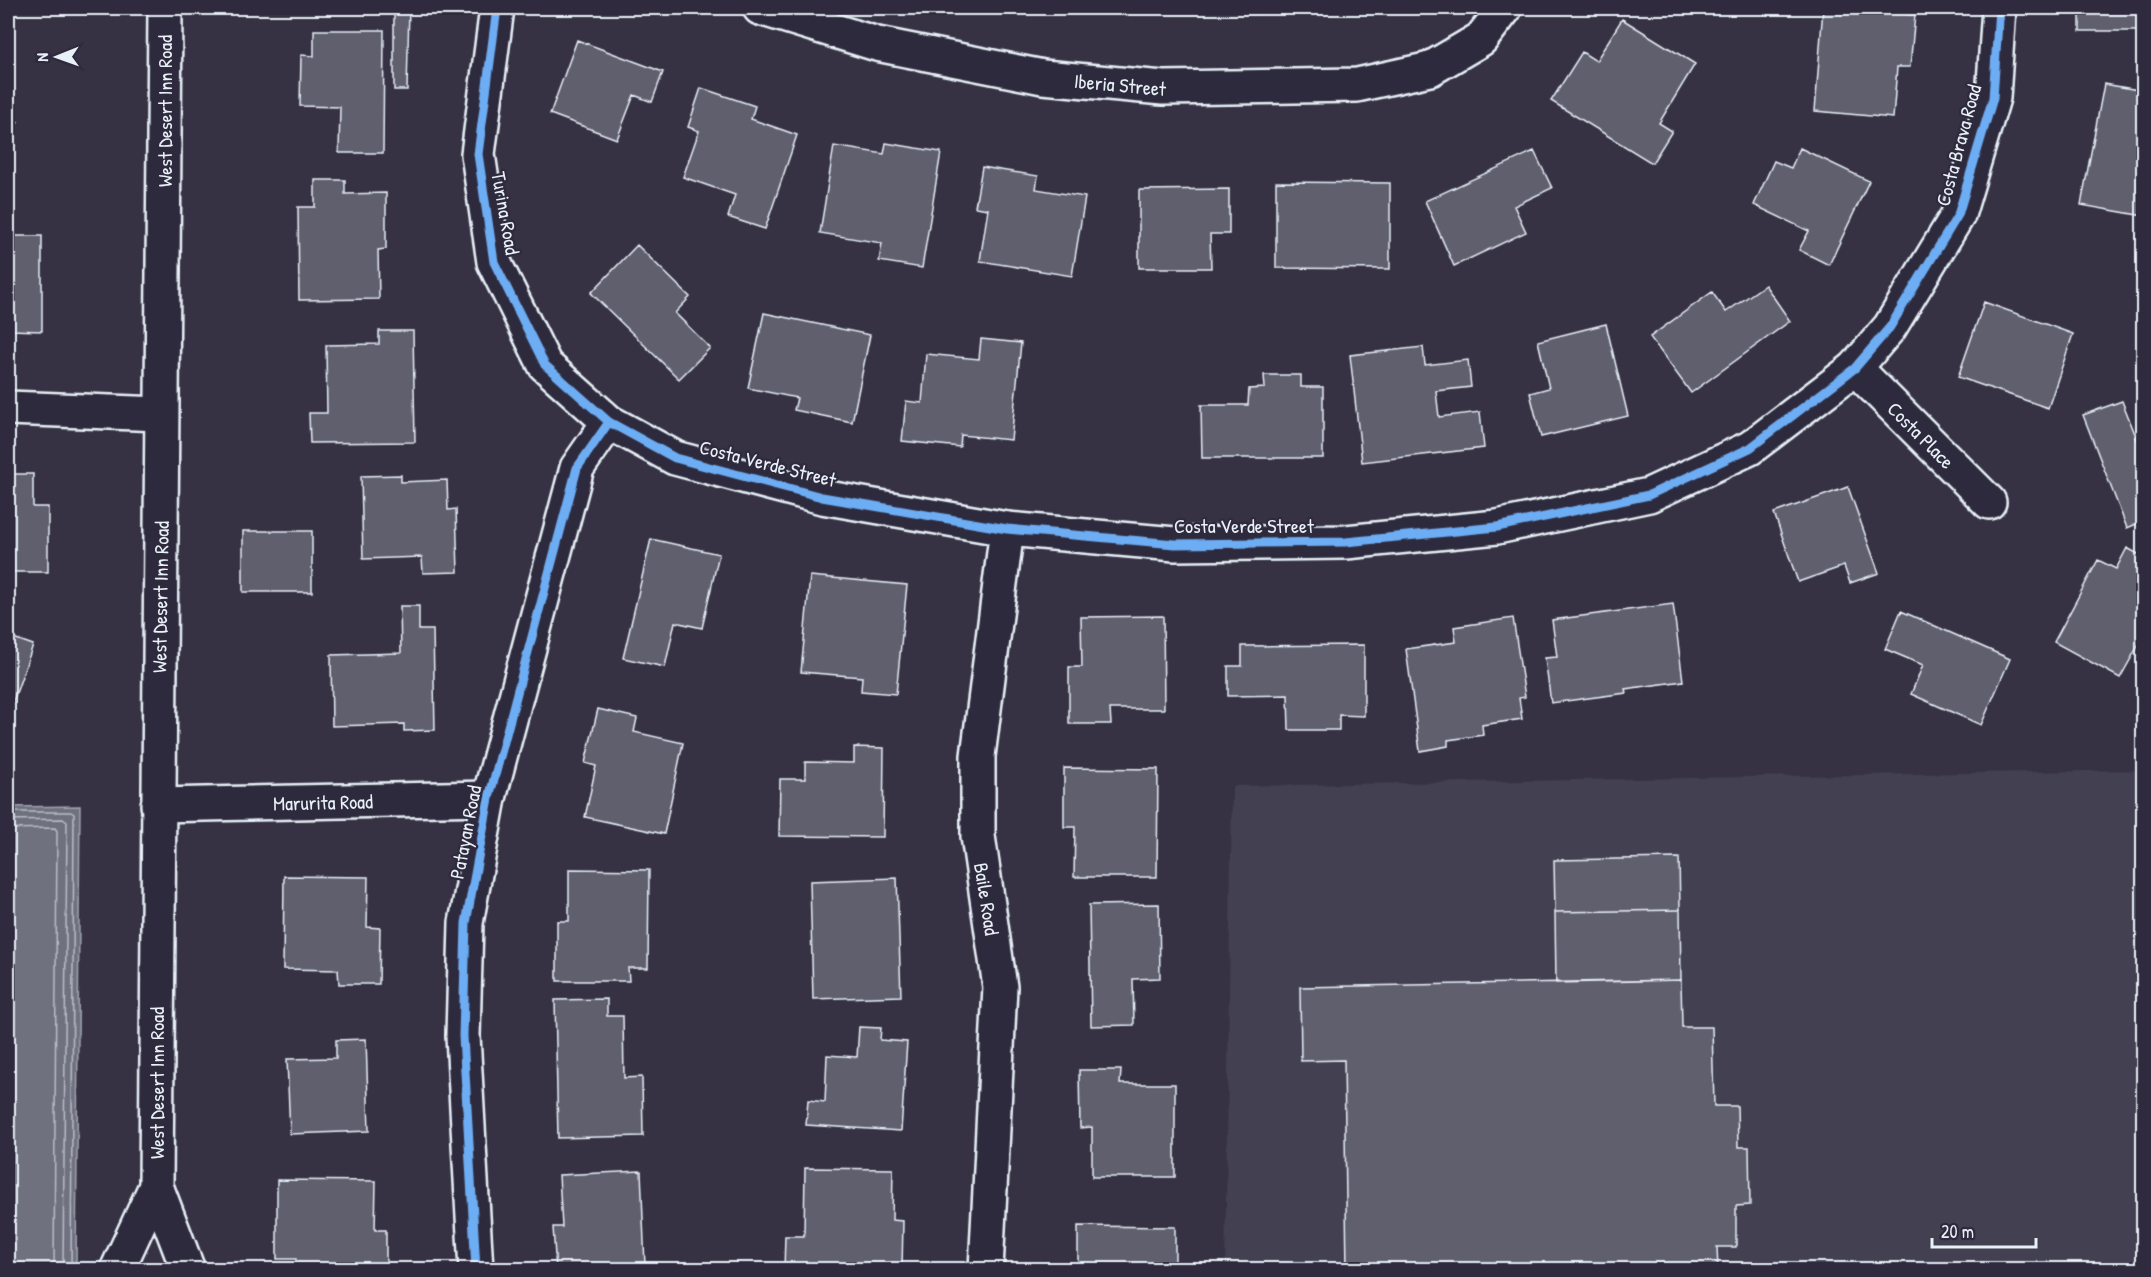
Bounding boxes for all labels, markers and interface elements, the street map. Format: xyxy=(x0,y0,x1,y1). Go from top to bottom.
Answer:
north arrow xyxy=(27,27,87,87)
street label: West Desert Inn Road xyxy=(151,35,178,187)
text: N xyxy=(31,52,53,62)
street label: Iberia Street xyxy=(1073,66,1168,102)
street label: Costa Brava Road xyxy=(1929,81,1987,209)
street label: Turina Road xyxy=(485,169,527,257)
street label: Costa Place xyxy=(1882,395,1961,474)
street label: Costa Verde Street xyxy=(697,433,840,493)
street label: Costa Verde Street xyxy=(1174,512,1315,539)
street label: West Desert Inn Road xyxy=(145,521,175,673)
street label: Patayan Road xyxy=(443,783,487,881)
street label: Marurita Road xyxy=(273,787,373,816)
street label: Baile Road xyxy=(968,861,1006,937)
street label: West Desert Inn Road xyxy=(143,1007,170,1159)
scale bar xyxy=(1932,1211,2036,1249)
text: 20 m xyxy=(1941,1219,1974,1244)

